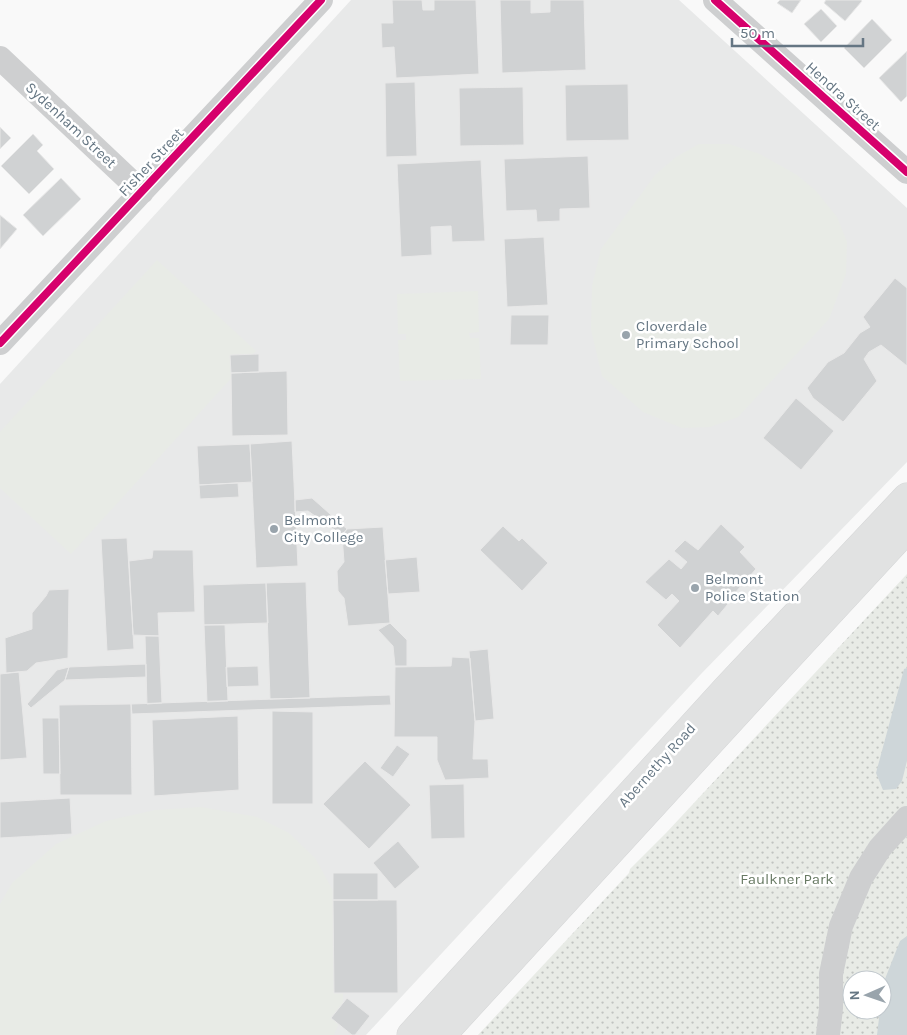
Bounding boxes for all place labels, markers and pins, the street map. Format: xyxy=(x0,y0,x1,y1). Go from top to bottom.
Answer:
place label: Cloverdale Primary School xyxy=(636,317,739,352)
marker: Cloverdale Primary School xyxy=(620,329,632,341)
place label: Belmont City College xyxy=(284,511,364,546)
marker: Belmont City College xyxy=(268,523,280,535)
place label: Belmont Police Station xyxy=(705,570,800,605)
marker: Belmont Police Station xyxy=(689,582,701,594)

